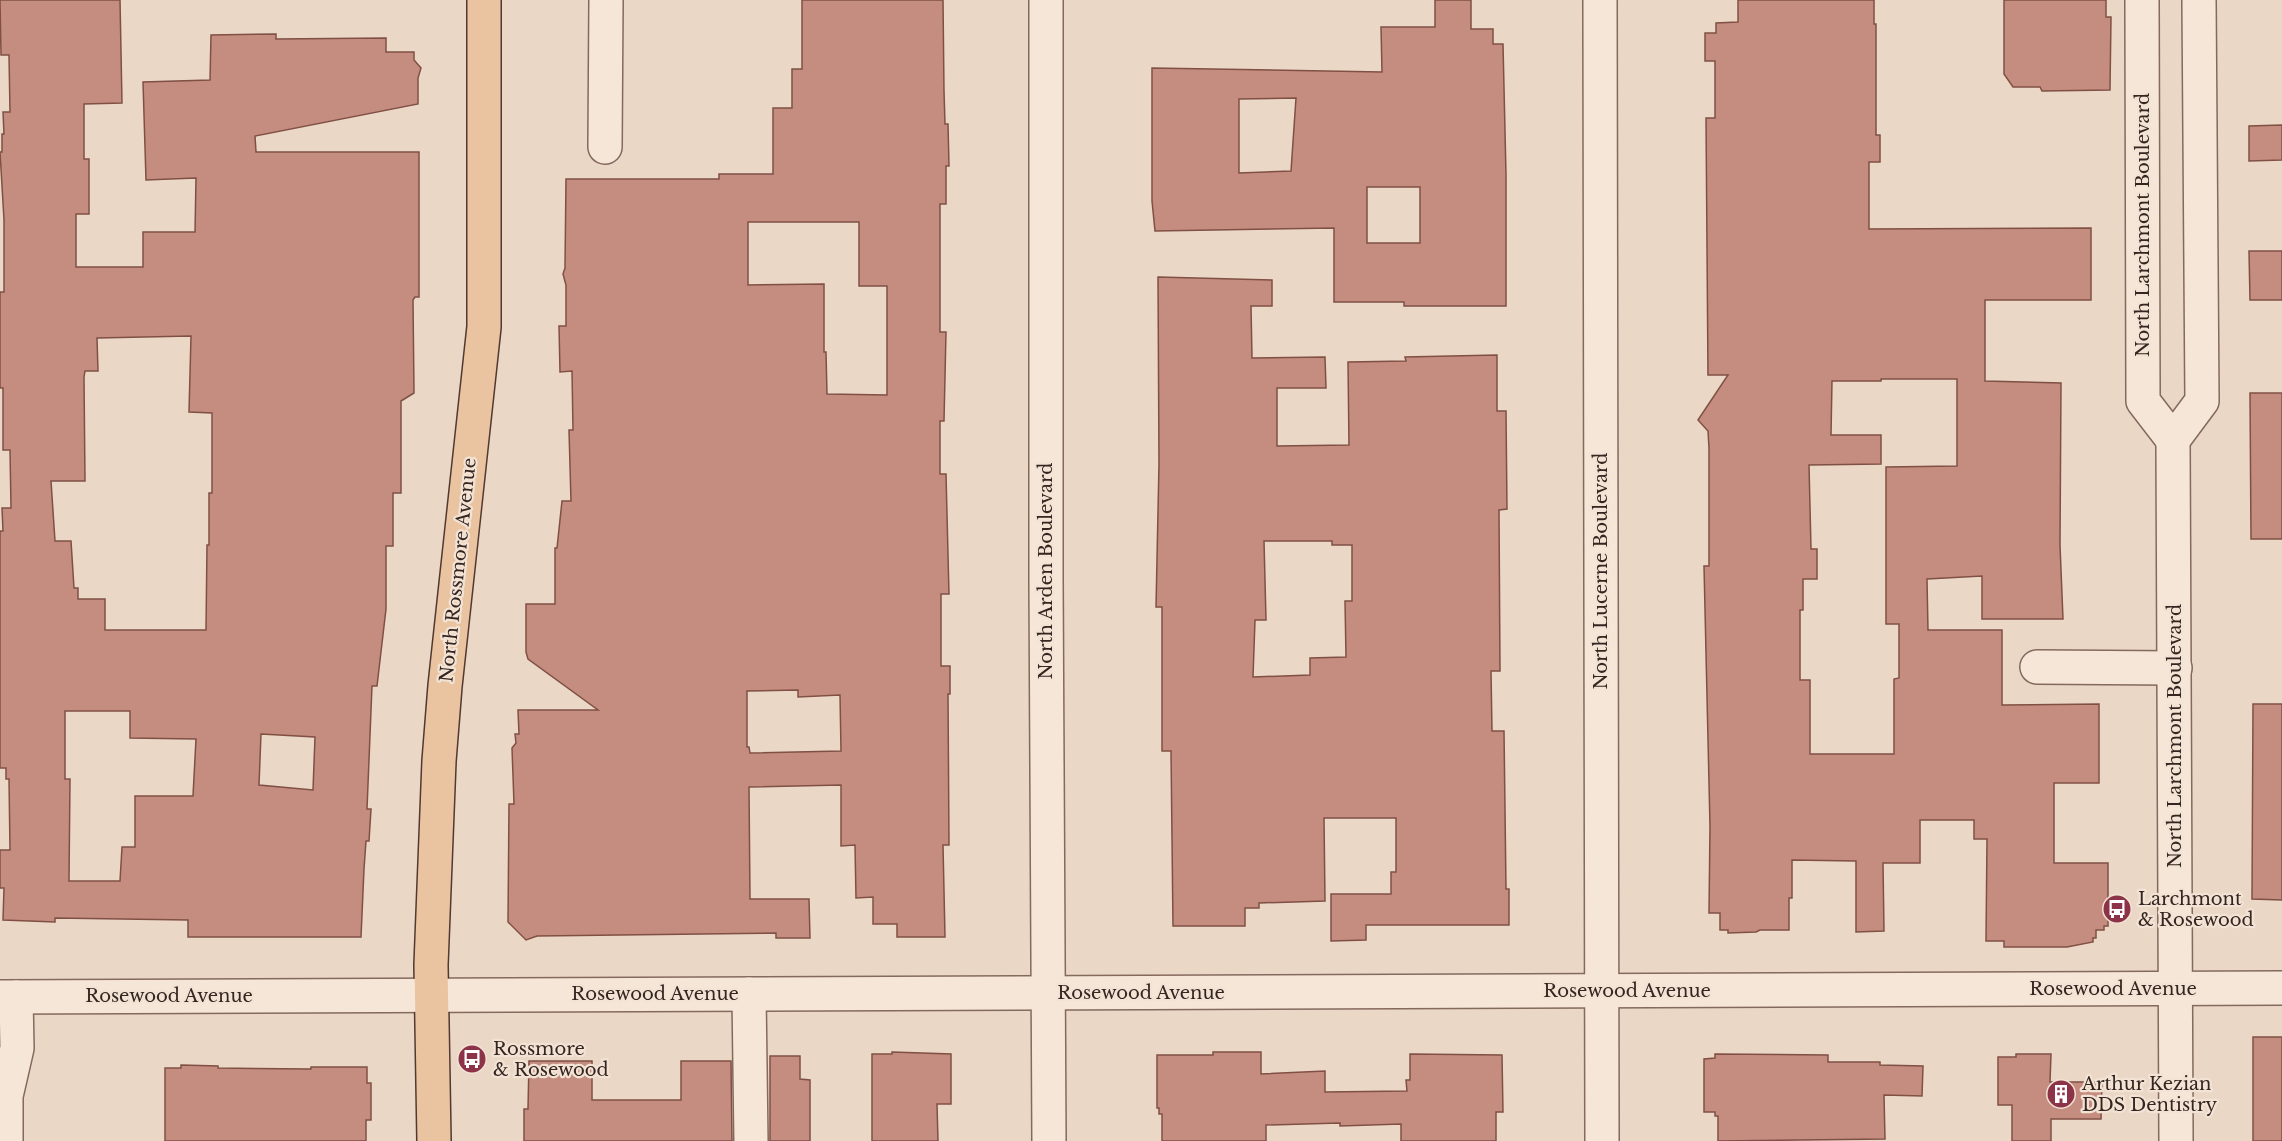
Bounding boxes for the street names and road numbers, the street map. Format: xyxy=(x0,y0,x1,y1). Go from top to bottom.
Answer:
street label: North Larchmont Boulevard xyxy=(2132,93,2154,357)
street label: North Lucerne Boulevard xyxy=(1590,453,1612,689)
street label: North Rossmore Avenue xyxy=(435,457,481,683)
street label: North Arden Boulevard xyxy=(1035,463,1057,679)
street label: North Larchmont Boulevard xyxy=(2164,604,2186,868)
street label: Rosewood Avenue xyxy=(2029,978,2197,1000)
street label: Rosewood Avenue xyxy=(1543,980,1711,1002)
street label: Rosewood Avenue xyxy=(1057,982,1225,1004)
street label: Rosewood Avenue xyxy=(571,983,739,1005)
street label: Rosewood Avenue xyxy=(85,985,253,1007)

